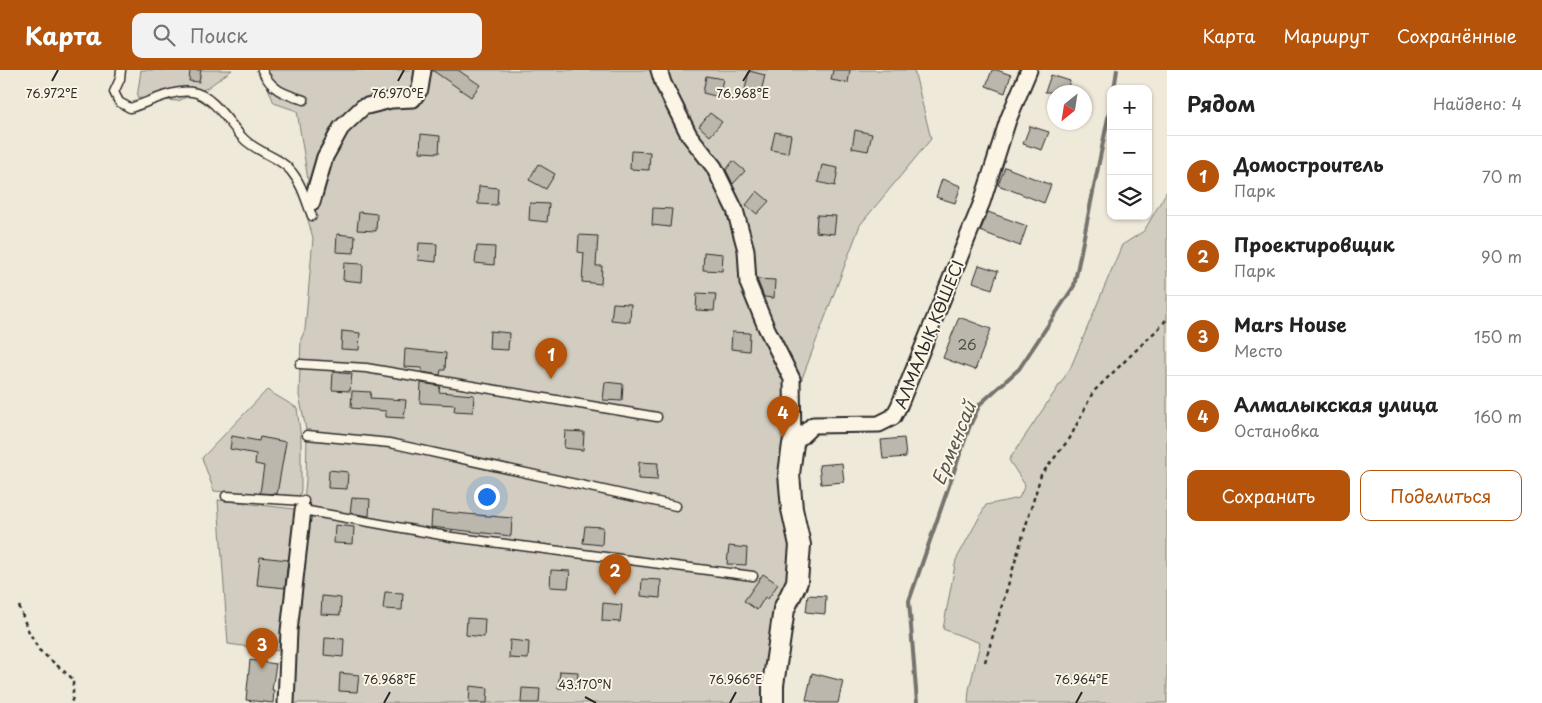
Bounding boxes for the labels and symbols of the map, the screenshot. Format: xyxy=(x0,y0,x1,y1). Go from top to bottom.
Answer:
text: 76.972°E xyxy=(26,84,78,102)
text: 76.970°E xyxy=(372,84,424,102)
text: 76.968°E xyxy=(717,84,769,102)
north arrow xyxy=(1047,85,1092,130)
street label: АЛМАЛЫҚ КӨШЕСІ xyxy=(887,256,969,412)
house number: 26 xyxy=(957,334,977,355)
pin: 1 xyxy=(535,338,567,379)
water label: Ерменсай xyxy=(924,395,983,489)
pin: 4 xyxy=(767,396,799,437)
your location xyxy=(474,484,500,510)
pin: 2 xyxy=(599,554,631,595)
pin: 3 xyxy=(246,628,278,669)
text: 76.968°E xyxy=(364,670,416,688)
text: 76.966°E xyxy=(709,670,763,688)
text: 76.964°E xyxy=(1055,670,1109,688)
text: 43.170°N xyxy=(558,675,612,693)

